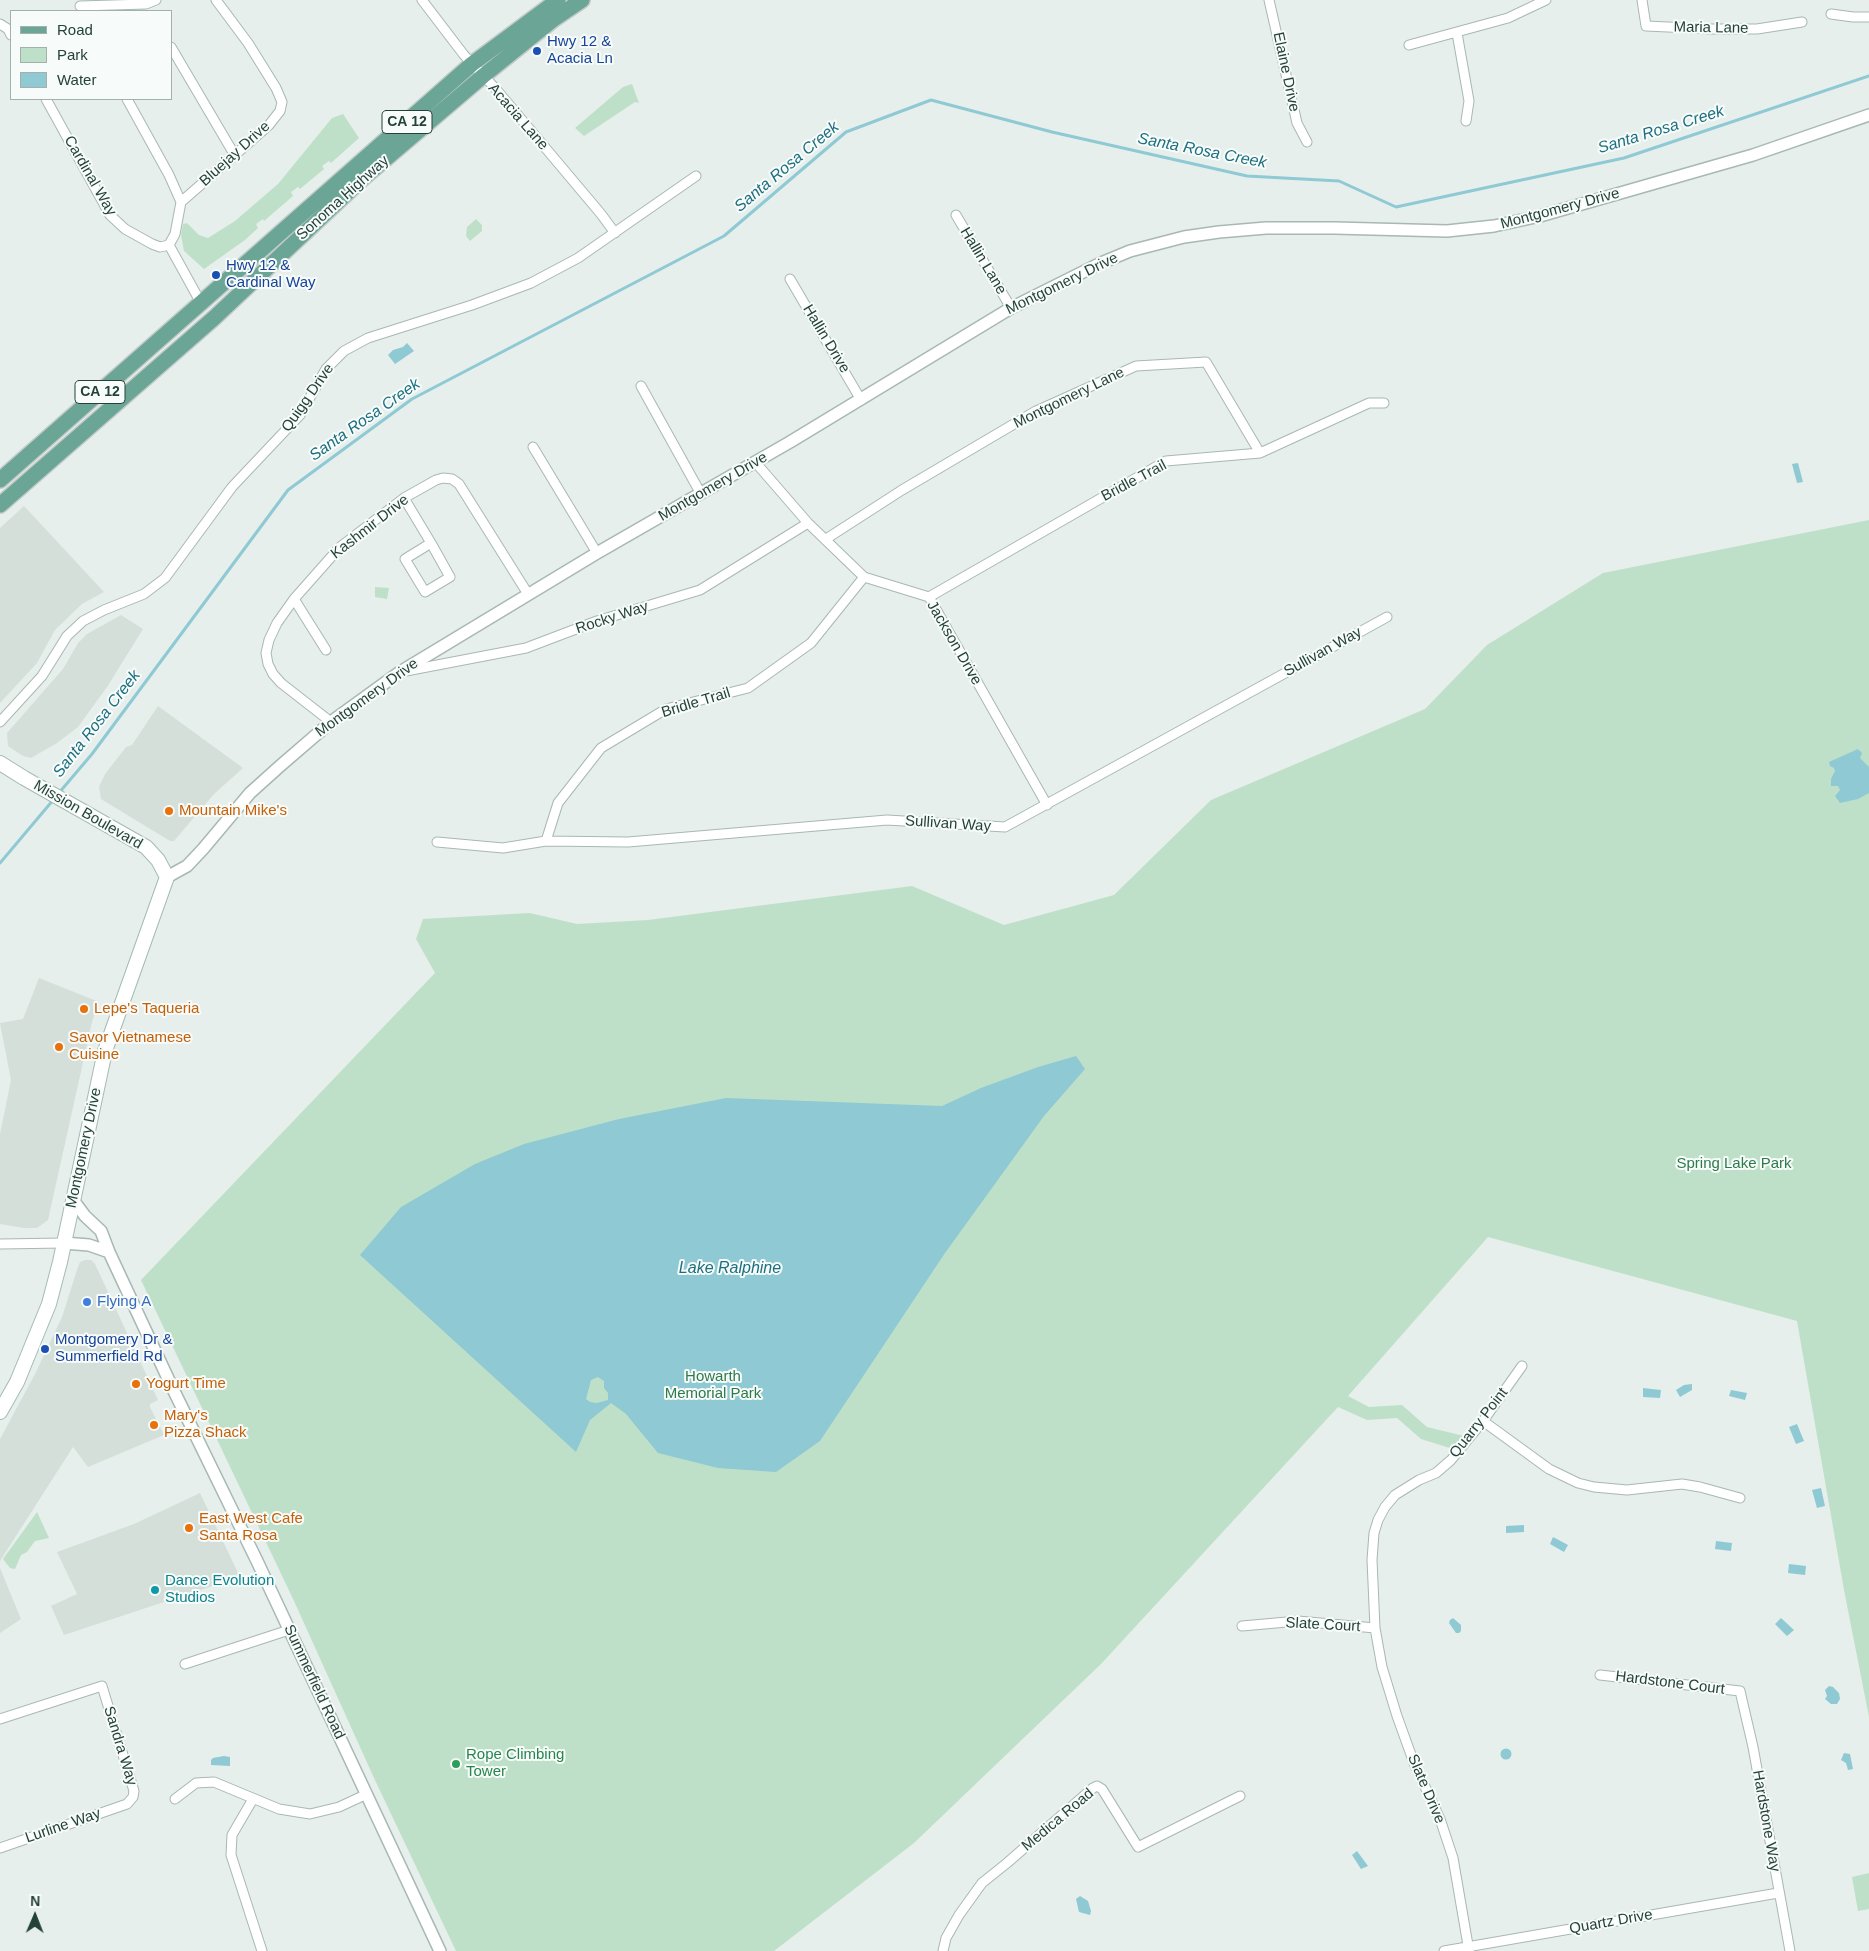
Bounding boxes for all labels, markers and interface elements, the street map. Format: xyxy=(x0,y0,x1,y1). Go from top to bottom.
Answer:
legend xyxy=(10,10,172,100)
street label: Maria Lane xyxy=(1673,18,1749,38)
text: Road xyxy=(57,21,93,38)
street label: Elaine Drive xyxy=(1269,31,1303,113)
place label: Hwy 12 & Acacia Ln xyxy=(547,33,613,68)
marker: Hwy 12 & Acacia Ln xyxy=(531,45,543,57)
text: Park xyxy=(57,46,88,63)
text: Water xyxy=(57,71,96,88)
street label: Acacia Lane xyxy=(484,80,552,154)
water label: Santa Rosa Creek xyxy=(1596,102,1726,158)
road number: CA 12 xyxy=(382,110,432,134)
street label: Bluejay Drive xyxy=(196,118,274,190)
water label: Santa Rosa Creek xyxy=(731,118,843,216)
water label: Santa Rosa Creek xyxy=(1136,129,1268,173)
street label: Cardinal Way xyxy=(60,133,120,219)
street label: Sonoma Highway xyxy=(293,152,393,244)
street label: Montgomery Drive xyxy=(1498,184,1622,234)
street label: Hallin Lane xyxy=(956,224,1010,298)
street label: Montgomery Drive xyxy=(1003,249,1121,319)
place label: Hwy 12 & Cardinal Way xyxy=(226,257,315,292)
marker: Hwy 12 & Cardinal Way xyxy=(210,269,222,281)
street label: Hallin Drive xyxy=(799,301,853,377)
street label: Quigg Drive xyxy=(278,360,338,436)
street label: Montgomery Lane xyxy=(1011,363,1127,433)
water label: Santa Rosa Creek xyxy=(306,375,424,465)
road number: CA 12 xyxy=(75,381,125,404)
street label: Montgomery Drive xyxy=(655,449,771,525)
street label: Bridle Trail xyxy=(1098,456,1170,506)
street label: Kashmir Drive xyxy=(327,491,413,563)
street label: Rocky Way xyxy=(573,598,651,638)
street label: Jackson Drive xyxy=(923,598,985,688)
street label: Sullivan Way xyxy=(1281,623,1365,681)
street label: Montgomery Drive xyxy=(312,655,422,741)
water label: Santa Rosa Creek xyxy=(49,667,145,781)
street label: Bridle Trail xyxy=(659,684,733,722)
street label: Mission Boulevard xyxy=(30,777,146,853)
place label: Mountain Mike's xyxy=(179,802,287,820)
marker: Mountain Mike's xyxy=(163,805,175,817)
street label: Sullivan Way xyxy=(904,812,992,836)
place label: Lepe's Taqueria xyxy=(94,1000,199,1018)
marker: Lepe's Taqueria xyxy=(78,1003,90,1015)
place label: Savor Vietnamese Cuisine xyxy=(69,1029,191,1064)
marker: Savor Vietnamese Cuisine xyxy=(53,1041,65,1053)
street label: Montgomery Drive xyxy=(62,1086,106,1210)
park label: Spring Lake Park xyxy=(1676,1155,1792,1173)
water label: Lake Ralphine xyxy=(679,1259,781,1279)
place label: Flying A xyxy=(97,1293,151,1311)
marker: Flying A xyxy=(81,1296,93,1308)
place label: Montgomery Dr & Summerfield Rd xyxy=(55,1331,173,1366)
marker: Montgomery Dr & Summerfield Rd xyxy=(39,1343,51,1355)
park label: Howarth Memorial Park xyxy=(665,1368,761,1403)
place label: Yogurt Time xyxy=(146,1375,226,1393)
marker: Yogurt Time xyxy=(130,1378,142,1390)
street label: Quarry Point xyxy=(1446,1384,1512,1462)
place label: Mary's Pizza Shack xyxy=(164,1407,247,1442)
marker: Mary's Pizza Shack xyxy=(148,1419,160,1431)
place label: East West Cafe Santa Rosa xyxy=(199,1510,303,1545)
marker: East West Cafe Santa Rosa xyxy=(183,1522,195,1534)
place label: Dance Evolution Studios xyxy=(165,1572,274,1607)
marker: Dance Evolution Studios xyxy=(149,1584,161,1596)
street label: Slate Court xyxy=(1285,1614,1361,1636)
street label: Summerfield Road xyxy=(280,1622,348,1742)
street label: Hardstone Court xyxy=(1614,1667,1726,1699)
street label: Sandra Way xyxy=(99,1704,141,1788)
place label: Rope Climbing Tower xyxy=(466,1746,564,1781)
street label: Slate Drive xyxy=(1403,1752,1449,1826)
marker: Rope Climbing Tower xyxy=(450,1758,462,1770)
street label: Hardstone Way xyxy=(1748,1769,1784,1873)
street label: Medica Road xyxy=(1018,1785,1098,1855)
street label: Lurline Way xyxy=(23,1805,103,1847)
north arrow xyxy=(10,1891,60,1941)
text: N xyxy=(30,1893,40,1909)
street label: Quartz Drive xyxy=(1568,1906,1654,1938)

